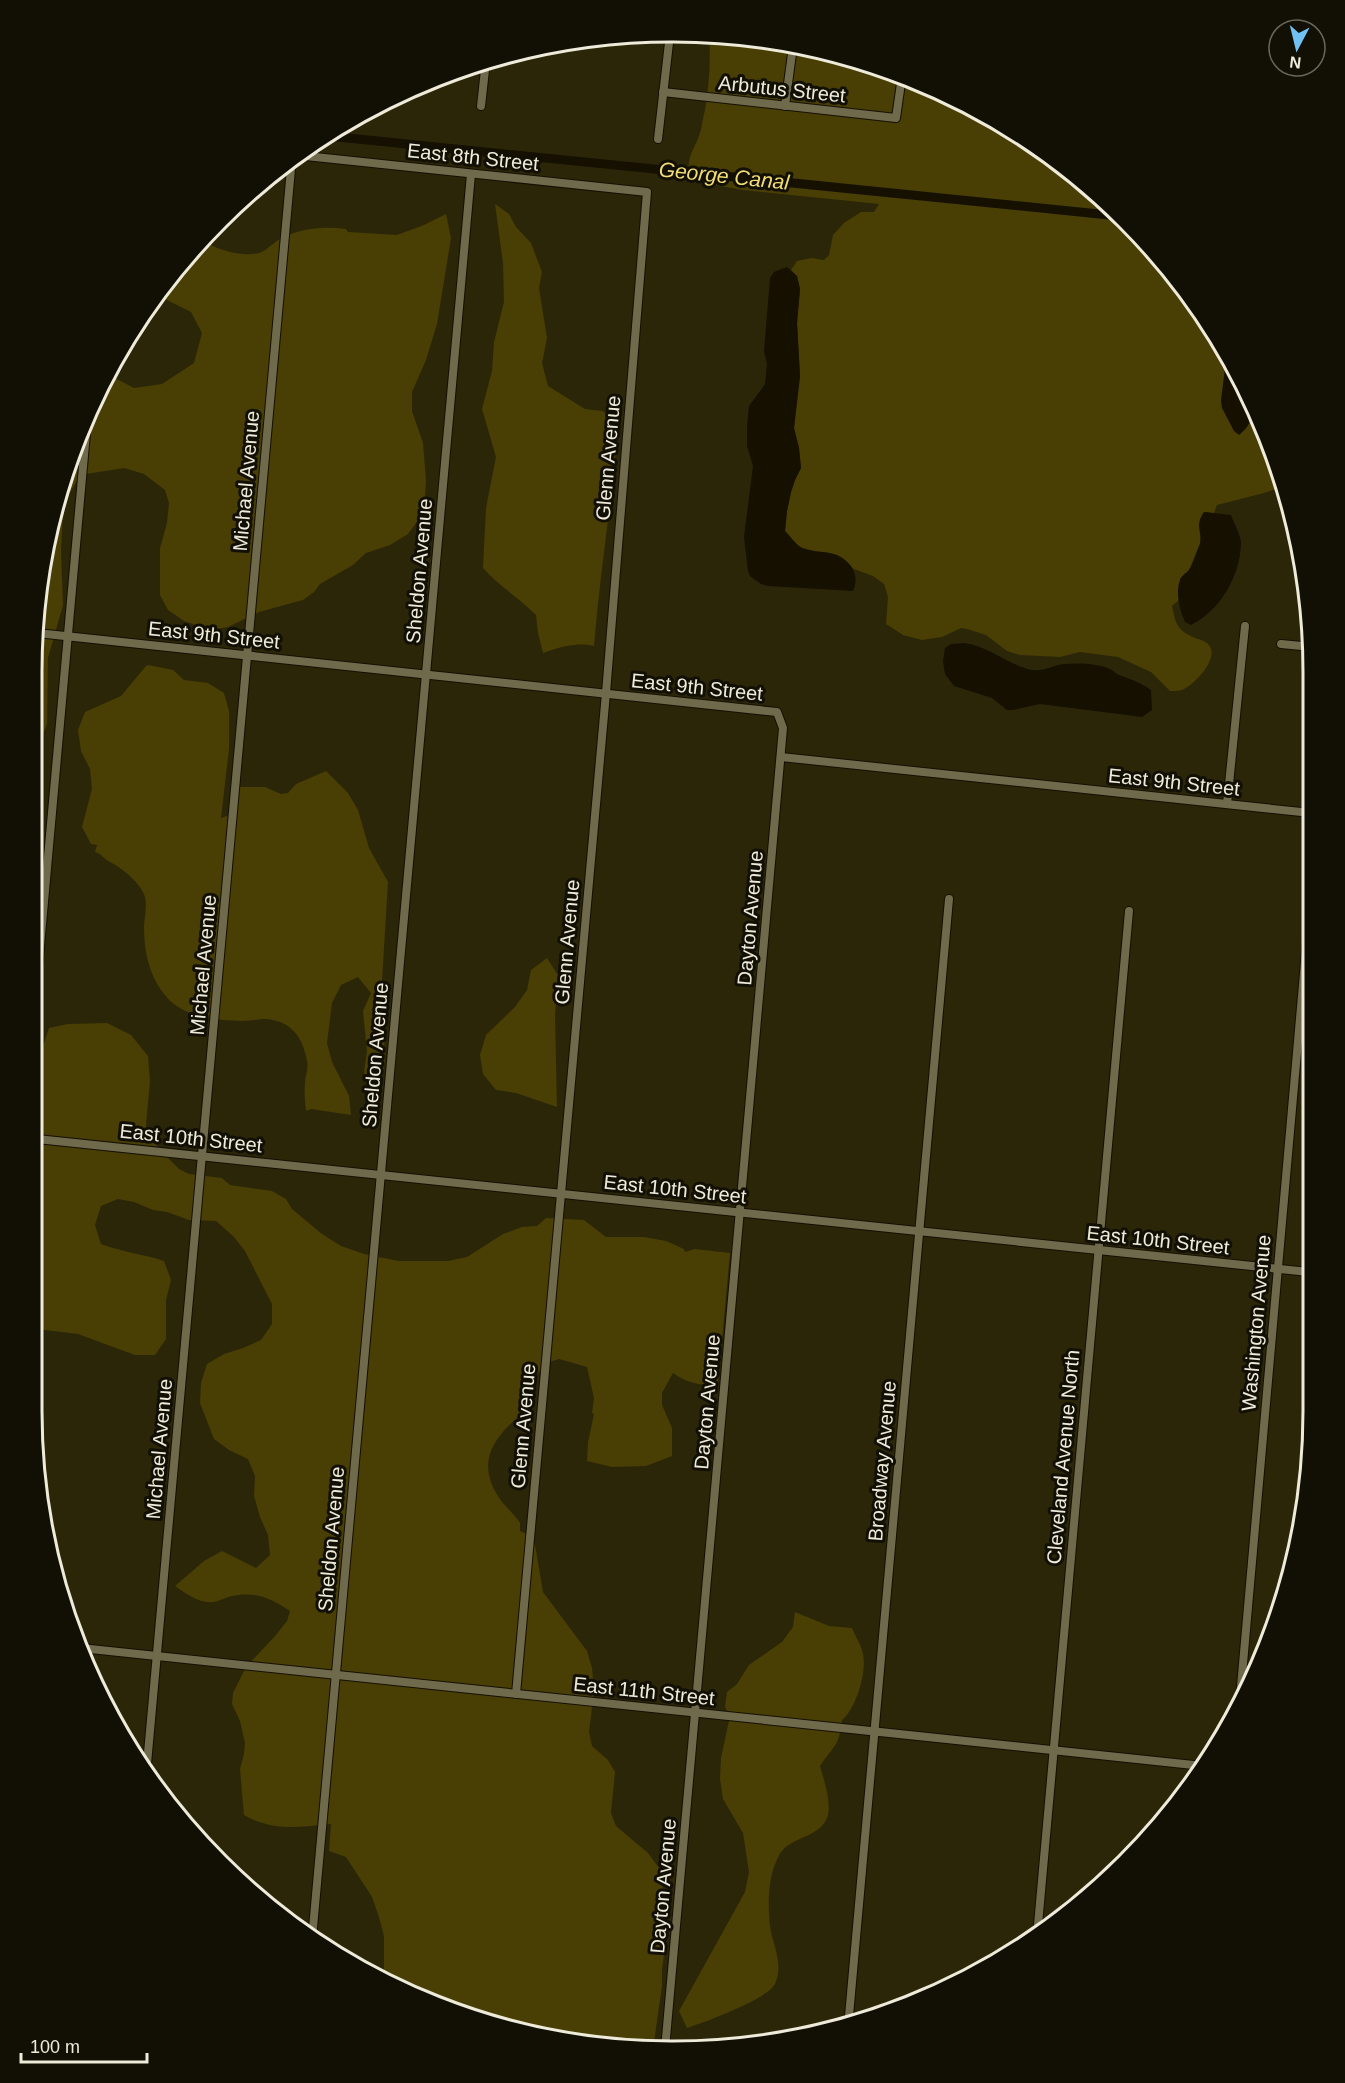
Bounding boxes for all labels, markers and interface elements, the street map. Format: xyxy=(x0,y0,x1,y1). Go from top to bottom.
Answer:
north arrow xyxy=(1267,18,1327,78)
text: N xyxy=(1288,53,1302,72)
street label: Arbutus Street xyxy=(717,71,847,107)
street label: East 8th Street xyxy=(406,139,540,175)
water label: George Canal xyxy=(658,157,792,194)
street label: Glenn Avenue xyxy=(592,395,624,521)
street label: Michael Avenue xyxy=(229,410,263,552)
street label: Sheldon Avenue xyxy=(402,498,436,644)
street label: East 9th Street xyxy=(147,617,281,653)
street label: East 9th Street xyxy=(630,669,764,705)
street label: East 9th Street xyxy=(1107,764,1241,800)
street label: Dayton Avenue xyxy=(733,850,767,986)
street label: Glenn Avenue xyxy=(551,879,583,1005)
street label: Michael Avenue xyxy=(186,894,220,1036)
street label: Sheldon Avenue xyxy=(358,982,392,1128)
street label: East 10th Street xyxy=(119,1120,264,1156)
street label: East 10th Street xyxy=(603,1171,748,1207)
street label: East 10th Street xyxy=(1086,1222,1231,1258)
street label: Washington Avenue xyxy=(1237,1234,1275,1412)
street label: Dayton Avenue xyxy=(690,1334,724,1470)
street label: Cleveland Avenue North xyxy=(1043,1349,1083,1565)
street label: Glenn Avenue xyxy=(507,1363,539,1489)
street label: Michael Avenue xyxy=(142,1378,176,1520)
street label: Broadway Avenue xyxy=(864,1380,900,1542)
street label: Sheldon Avenue xyxy=(314,1466,348,1612)
street label: East 11th Street xyxy=(572,1673,716,1709)
street label: Dayton Avenue xyxy=(646,1818,680,1954)
scale bar xyxy=(21,2026,147,2064)
text: 100 m xyxy=(30,2037,80,2057)

